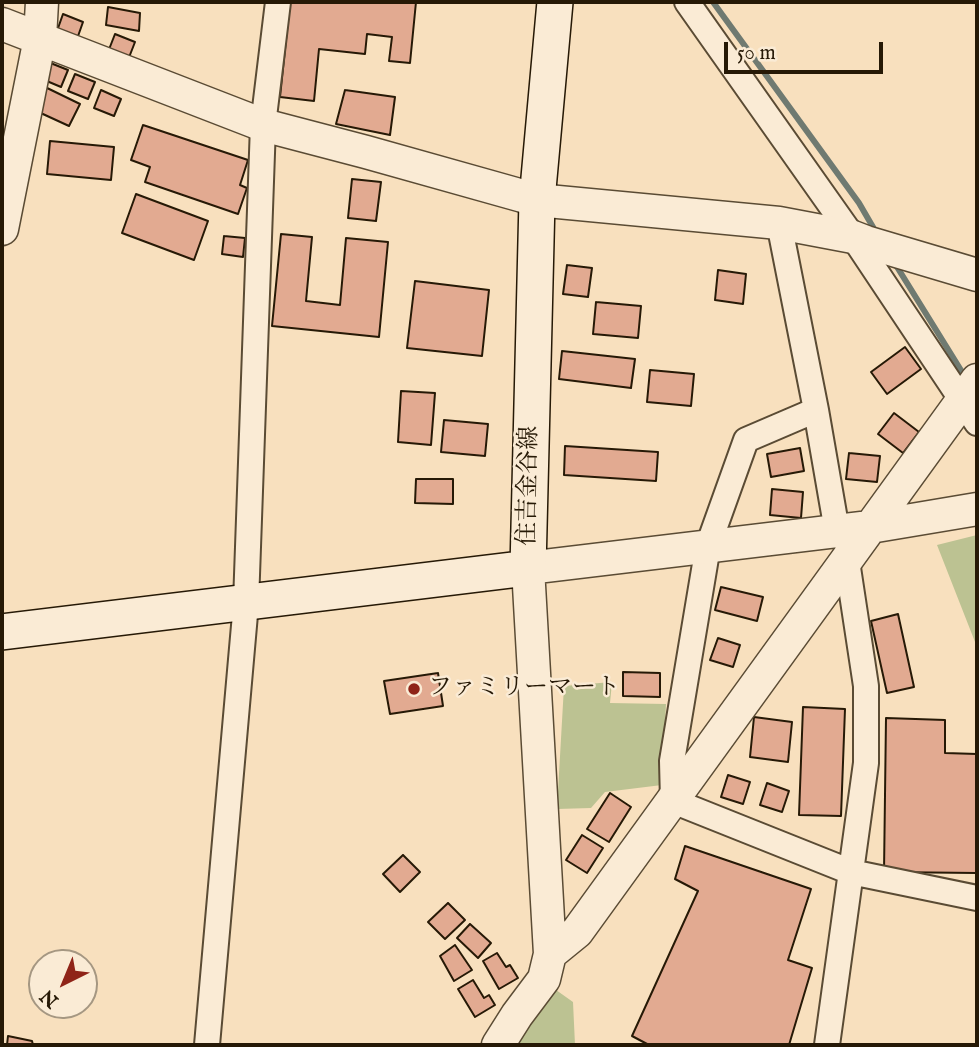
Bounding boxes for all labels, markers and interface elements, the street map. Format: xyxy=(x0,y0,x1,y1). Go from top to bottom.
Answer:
scale bar xyxy=(727,28,886,72)
text: 50 m xyxy=(737,40,776,67)
street label: 住吉金谷線 xyxy=(515,426,545,546)
place label: ファミリーマート xyxy=(428,675,620,703)
marker: ファミリーマート xyxy=(406,681,422,697)
north arrow xyxy=(28,949,98,1019)
text: N xyxy=(36,984,64,1012)

